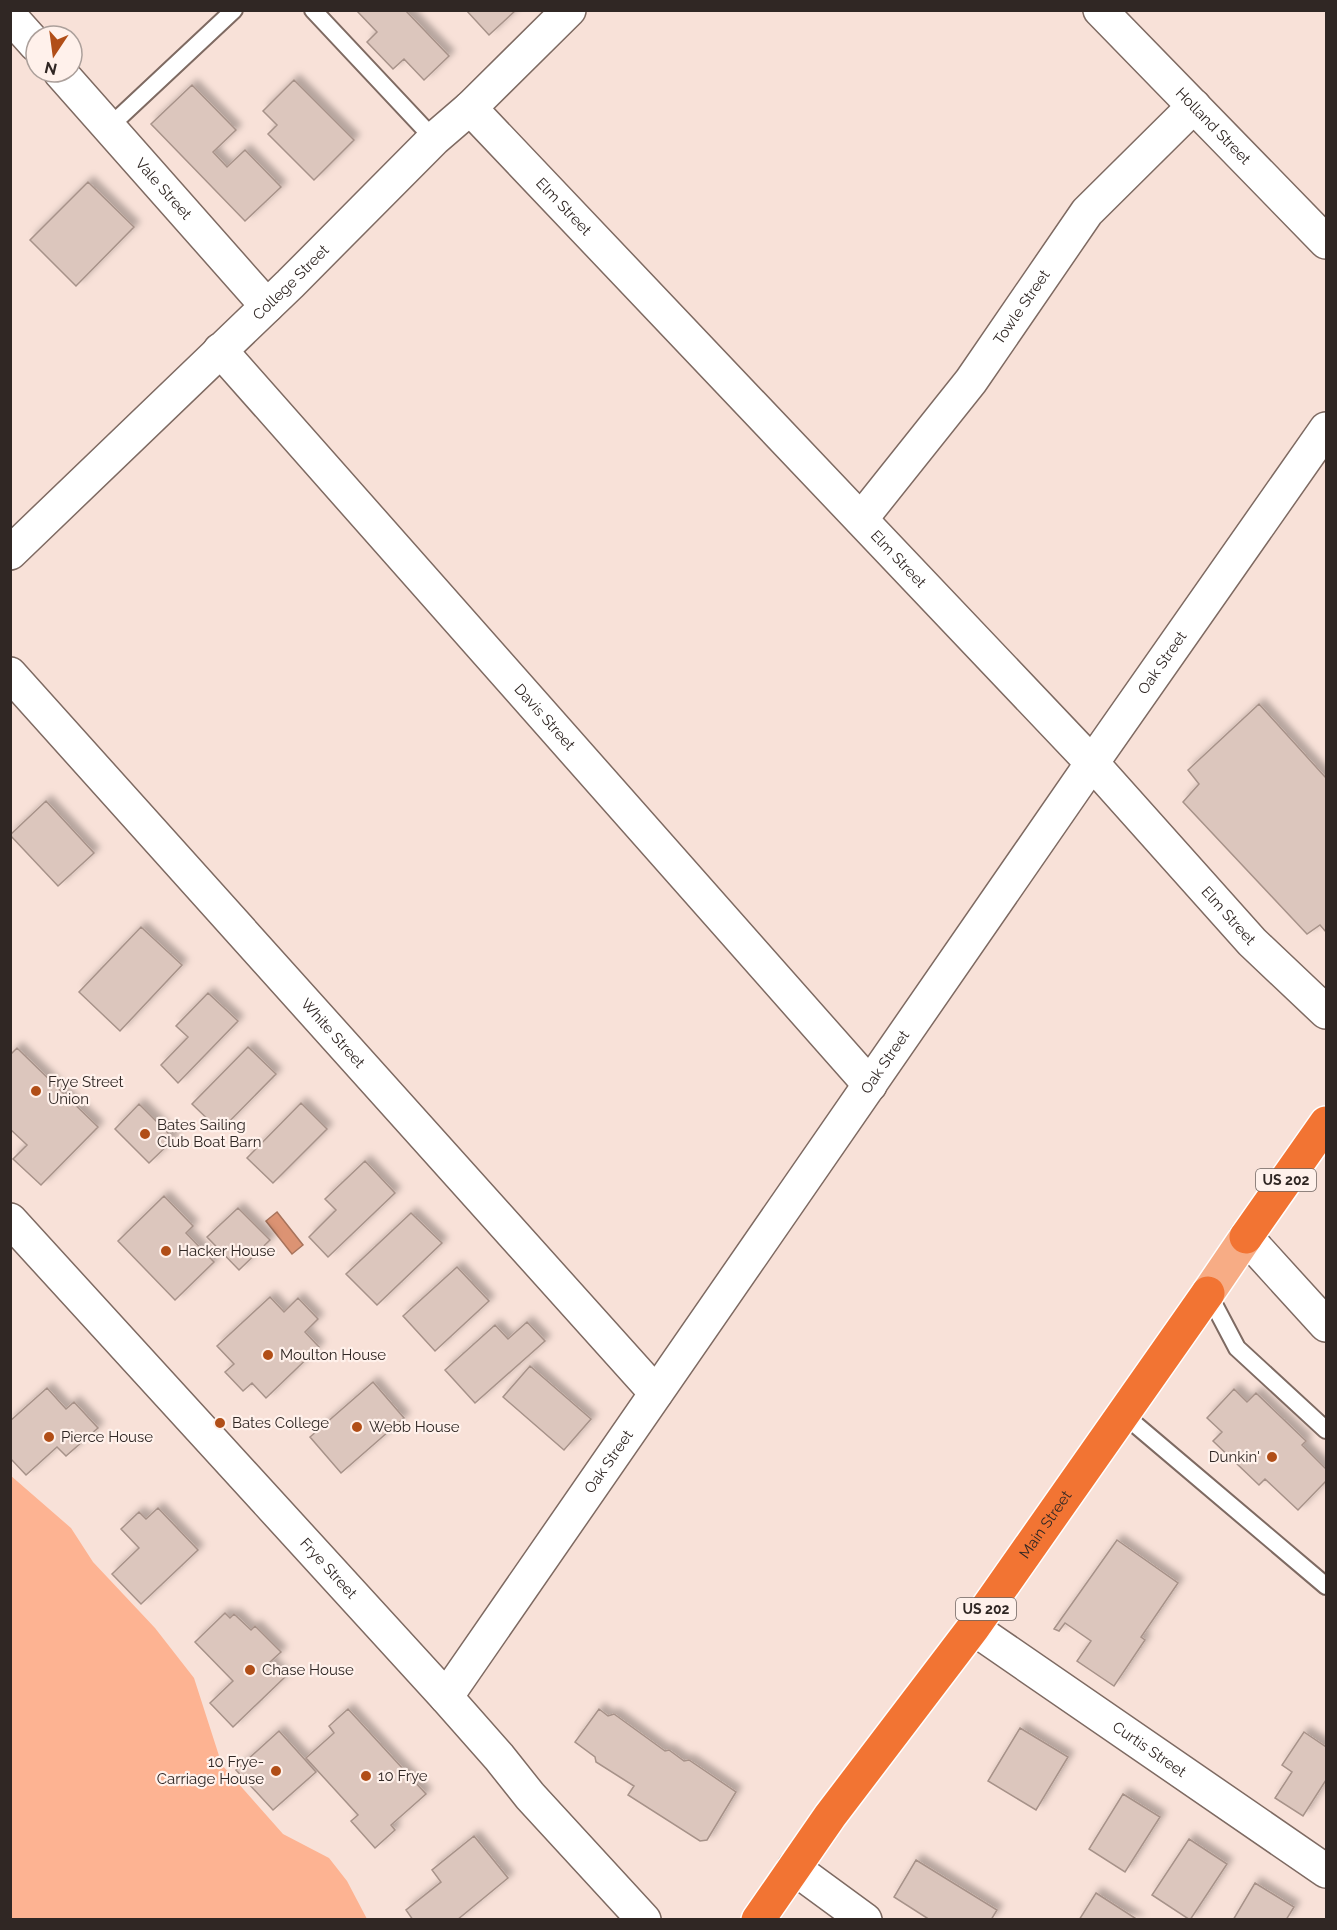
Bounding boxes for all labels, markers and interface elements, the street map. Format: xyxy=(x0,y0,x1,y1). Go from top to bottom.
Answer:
north arrow xyxy=(24,24,84,84)
text: N xyxy=(43,57,59,79)
street label: Holland Street xyxy=(1172,84,1254,168)
street label: Vale Street xyxy=(131,154,195,223)
street label: Elm Street xyxy=(532,174,595,239)
street label: College Street xyxy=(249,241,333,324)
street label: Towle Street xyxy=(990,266,1054,348)
street label: Elm Street xyxy=(867,527,930,592)
street label: Oak Street xyxy=(1134,628,1190,698)
street label: Davis Street xyxy=(510,680,579,754)
street label: Elm Street xyxy=(1198,883,1259,949)
street label: White Street xyxy=(297,995,369,1072)
street label: Oak Street xyxy=(857,1027,913,1097)
place label: Frye Street Union xyxy=(48,1073,124,1108)
marker: Frye Street Union xyxy=(29,1084,43,1098)
place label: Bates Sailing Club Boat Barn xyxy=(157,1116,261,1151)
marker: Bates Sailing Club Boat Barn xyxy=(138,1127,152,1141)
road number: US 202 xyxy=(1256,1169,1316,1191)
place label: Hacker House xyxy=(178,1242,276,1260)
marker: Hacker House xyxy=(159,1244,173,1258)
place label: Moulton House xyxy=(280,1346,386,1364)
marker: Moulton House xyxy=(261,1348,275,1362)
place label: Bates College xyxy=(232,1414,329,1432)
marker: Bates College xyxy=(213,1416,227,1430)
place label: Webb House xyxy=(369,1418,460,1436)
marker: Webb House xyxy=(350,1420,364,1434)
street label: Oak Street xyxy=(581,1427,637,1497)
place label: Pierce House xyxy=(61,1428,153,1446)
marker: Pierce House xyxy=(42,1430,56,1444)
place label: Dunkin' xyxy=(1209,1448,1260,1466)
marker: Dunkin' xyxy=(1265,1450,1279,1464)
street label: Main Street xyxy=(1016,1487,1076,1562)
street label: Frye Street xyxy=(296,1534,361,1602)
road number: US 202 xyxy=(956,1598,1016,1620)
place label: Chase House xyxy=(262,1661,354,1679)
marker: Chase House xyxy=(243,1663,257,1677)
street label: Curtis Street xyxy=(1109,1718,1190,1781)
place label: 10 Frye- Carriage House xyxy=(157,1753,264,1788)
marker: 10 Frye- Carriage House xyxy=(269,1764,283,1778)
place label: 10 Frye xyxy=(378,1767,428,1785)
marker: 10 Frye xyxy=(359,1769,373,1783)

